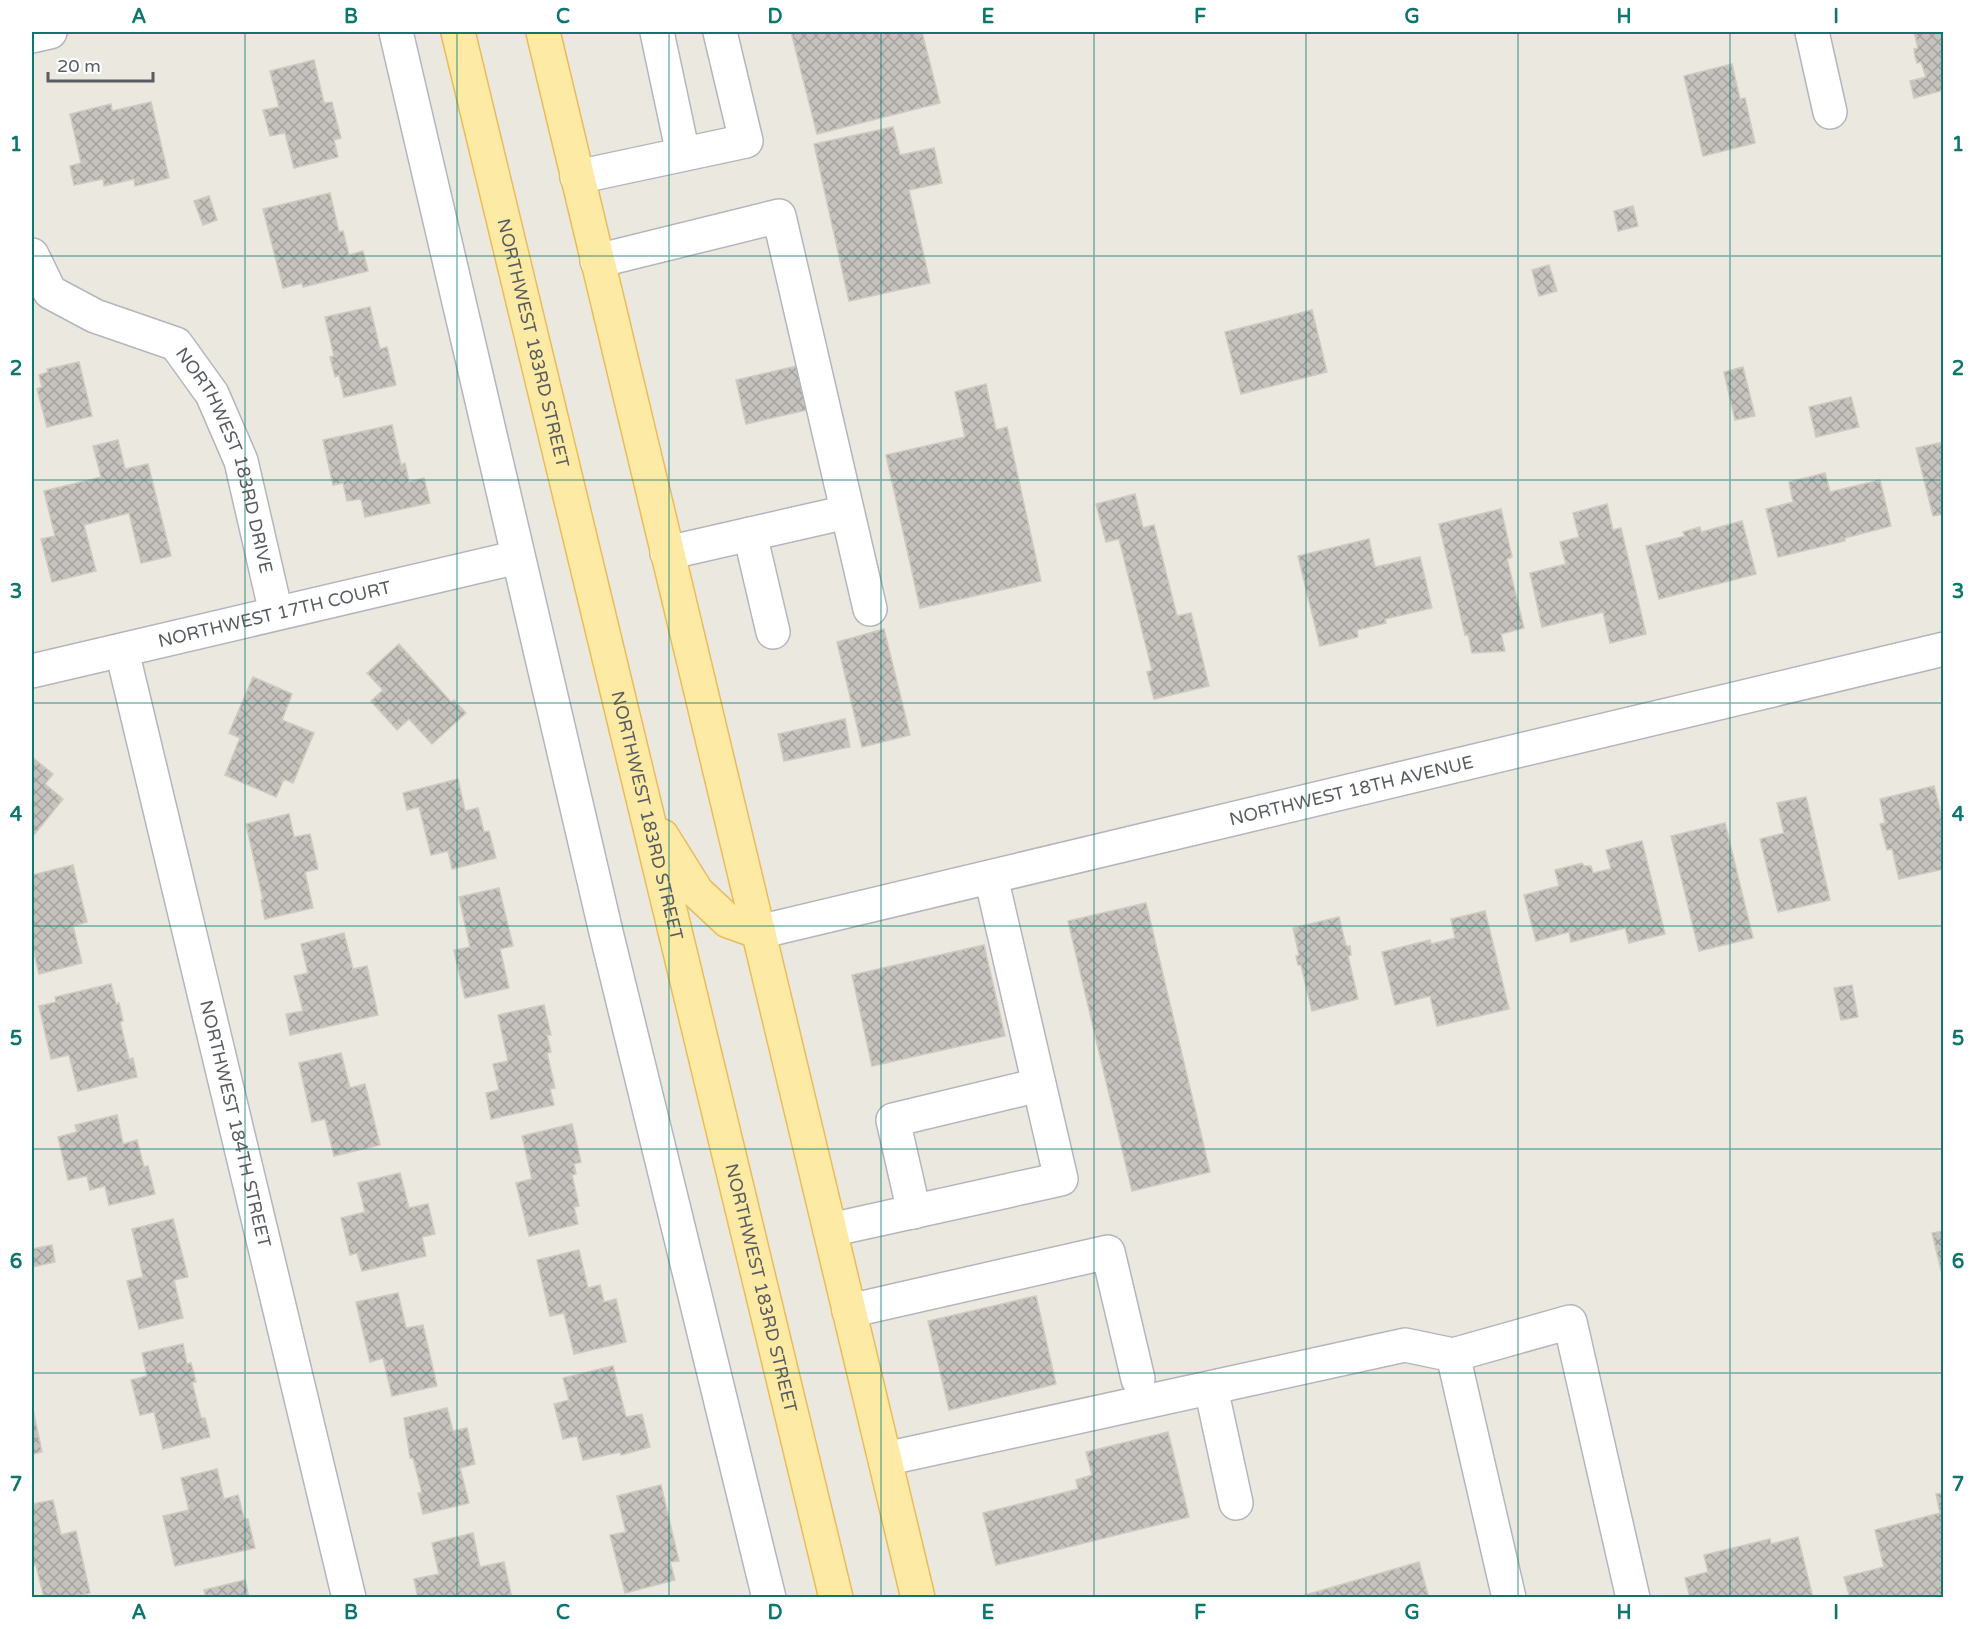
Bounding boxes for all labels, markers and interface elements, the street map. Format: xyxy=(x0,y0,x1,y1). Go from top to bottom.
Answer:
text: A xyxy=(132,5,147,29)
text: B xyxy=(344,5,358,29)
text: C xyxy=(556,5,570,29)
text: D xyxy=(767,5,783,29)
text: E xyxy=(982,5,995,29)
text: F xyxy=(1194,5,1206,29)
text: G xyxy=(1404,5,1420,29)
text: H xyxy=(1616,5,1632,29)
text: I xyxy=(1833,5,1839,29)
scale bar xyxy=(48,45,153,83)
text: 20 m xyxy=(57,55,101,77)
text: 1 xyxy=(10,133,22,157)
text: 1 xyxy=(1952,133,1964,157)
street label: NORTHWEST 183RD STREET xyxy=(492,216,574,470)
street label: NORTHWEST 183RD DRIVE xyxy=(171,343,278,575)
text: 2 xyxy=(10,357,22,381)
text: 2 xyxy=(1952,357,1964,381)
street label: NORTHWEST 17TH COURT xyxy=(156,576,393,652)
text: 3 xyxy=(10,580,22,604)
text: 3 xyxy=(1952,580,1964,604)
street label: NORTHWEST 183RD STREET xyxy=(606,689,688,942)
street label: NORTHWEST 18TH AVENUE xyxy=(1227,751,1476,830)
text: 4 xyxy=(10,803,23,827)
text: 4 xyxy=(1952,803,1965,827)
street label: NORTHWEST 184TH STREET xyxy=(195,998,276,1250)
text: 5 xyxy=(10,1027,22,1051)
text: 5 xyxy=(1952,1027,1964,1051)
street label: NORTHWEST 183RD STREET xyxy=(720,1161,802,1415)
text: 6 xyxy=(10,1250,22,1274)
text: 6 xyxy=(1952,1250,1964,1274)
text: 7 xyxy=(10,1473,22,1497)
text: 7 xyxy=(1952,1473,1964,1497)
text: A xyxy=(132,1601,147,1625)
text: B xyxy=(344,1601,358,1625)
text: C xyxy=(556,1601,570,1625)
text: D xyxy=(767,1601,783,1625)
text: E xyxy=(982,1601,995,1625)
text: F xyxy=(1194,1601,1206,1625)
text: G xyxy=(1404,1601,1420,1625)
text: H xyxy=(1616,1601,1632,1625)
text: I xyxy=(1833,1601,1839,1625)

